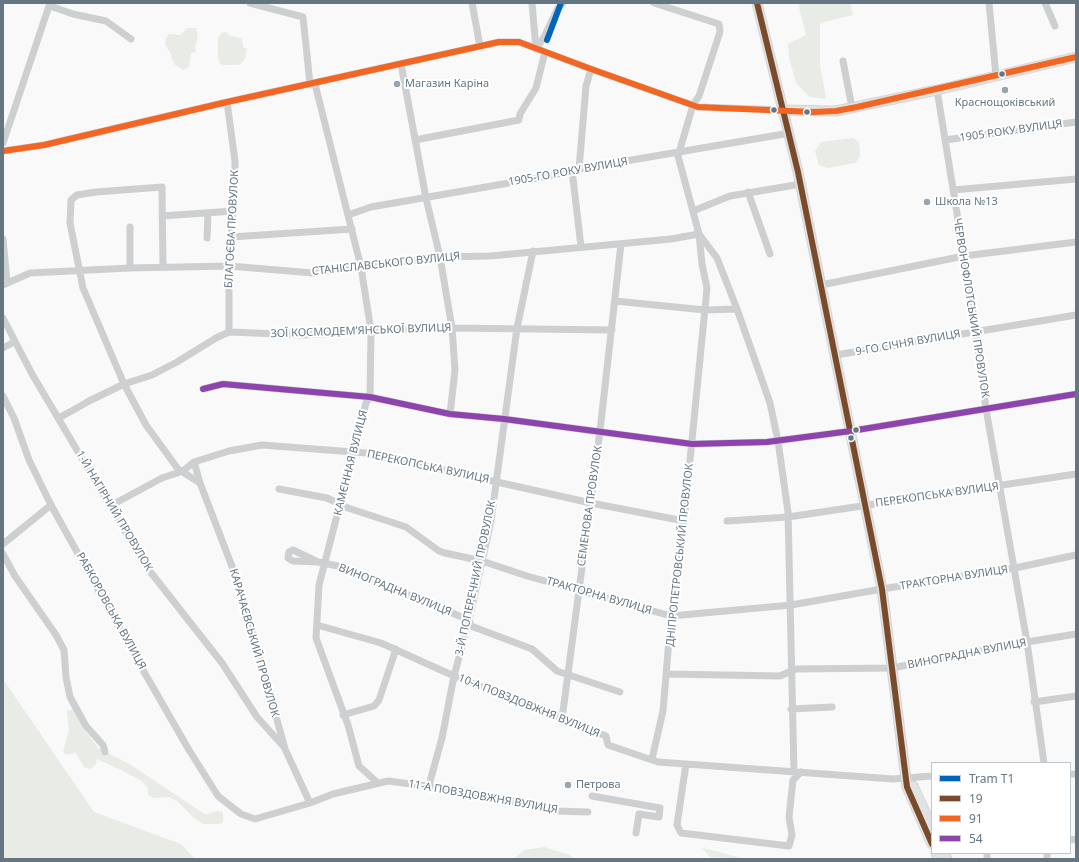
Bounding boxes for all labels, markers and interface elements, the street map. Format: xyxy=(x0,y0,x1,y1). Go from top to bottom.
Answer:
unlabelled marker xyxy=(997,69,1007,79)
place label: Магазин Каріна xyxy=(405,77,489,91)
marker: Магазин Каріна xyxy=(392,79,402,89)
marker: Краснощоківський xyxy=(1000,85,1010,95)
place label: Краснощоківський xyxy=(955,96,1055,110)
unlabelled marker xyxy=(769,105,779,115)
unlabelled marker xyxy=(802,107,812,117)
street label: 1905 РОКУ ВУЛИЦЯ xyxy=(959,117,1063,145)
street label: 1905-ГО РОКУ ВУЛИЦЯ xyxy=(507,155,629,189)
street label: БЛАГОЄВА ПРОВУЛОК xyxy=(222,170,242,288)
place label: Школа №13 xyxy=(935,195,998,209)
marker: Школа №13 xyxy=(922,197,932,207)
street label: ЧЕРВОНОФЛОТСЬКИЙ ПРОВУЛОК xyxy=(950,217,992,399)
street label: СТАНІСЛАВСЬКОГО ВУЛИЦЯ xyxy=(311,250,461,278)
street label: ЗОЇ КОСМОДЕМ’ЯНСЬКОЇ ВУЛИЦЯ xyxy=(270,321,452,341)
street label: 9-ГО СІЧНЯ ВУЛИЦЯ xyxy=(855,327,961,359)
street label: КАМЄННАЯ ВУЛИЦЯ xyxy=(332,409,370,517)
unlabelled marker xyxy=(851,425,861,435)
unlabelled marker xyxy=(846,433,856,443)
street label: СЕМЕНОВА ПРОВУЛОК xyxy=(575,445,605,567)
street label: 1-Й НАГІРНИЙ ПРОВУЛОК xyxy=(73,448,155,574)
street label: ПЕРЕКОПСЬКА ВУЛИЦЯ xyxy=(366,448,490,486)
street label: ДНІПРОПЕТРОВСЬКИЙ ПРОВУЛОК xyxy=(664,463,696,647)
street label: ПЕРЕКОПСЬКА ВУЛИЦЯ xyxy=(874,480,1000,510)
street label: 3-Й ПОПЕРЕЧНИЙ ПРОВУЛОК xyxy=(453,499,499,657)
street label: РАБКОРОВСЬКА ВУЛИЦЯ xyxy=(73,550,149,672)
street label: ВИНОГРАДНА ВУЛИЦЯ xyxy=(336,561,454,619)
street label: ТРАКТОРНА ВУЛИЦЯ xyxy=(899,563,1009,593)
street label: КАРАЧАЄВСЬКИЙ ПРОВУЛОК xyxy=(226,567,282,719)
street label: ТРАКТОРНА ВУЛИЦЯ xyxy=(545,575,653,617)
street label: ВИНОГРАДНА ВУЛИЦЯ xyxy=(906,636,1028,672)
street label: 10-А ПОВЗДОВЖНЯ ВУЛИЦЯ xyxy=(456,671,602,741)
legend xyxy=(931,762,1071,854)
text: Tram T1 xyxy=(969,770,1014,787)
street label: 11-А ПОВЗДОВЖНЯ ВУЛИЦЯ xyxy=(407,777,559,817)
place label: Петрова xyxy=(576,778,621,792)
marker: Петрова xyxy=(563,780,573,790)
text: 19 xyxy=(969,790,983,807)
text: 91 xyxy=(969,810,983,827)
text: 54 xyxy=(969,830,983,847)

